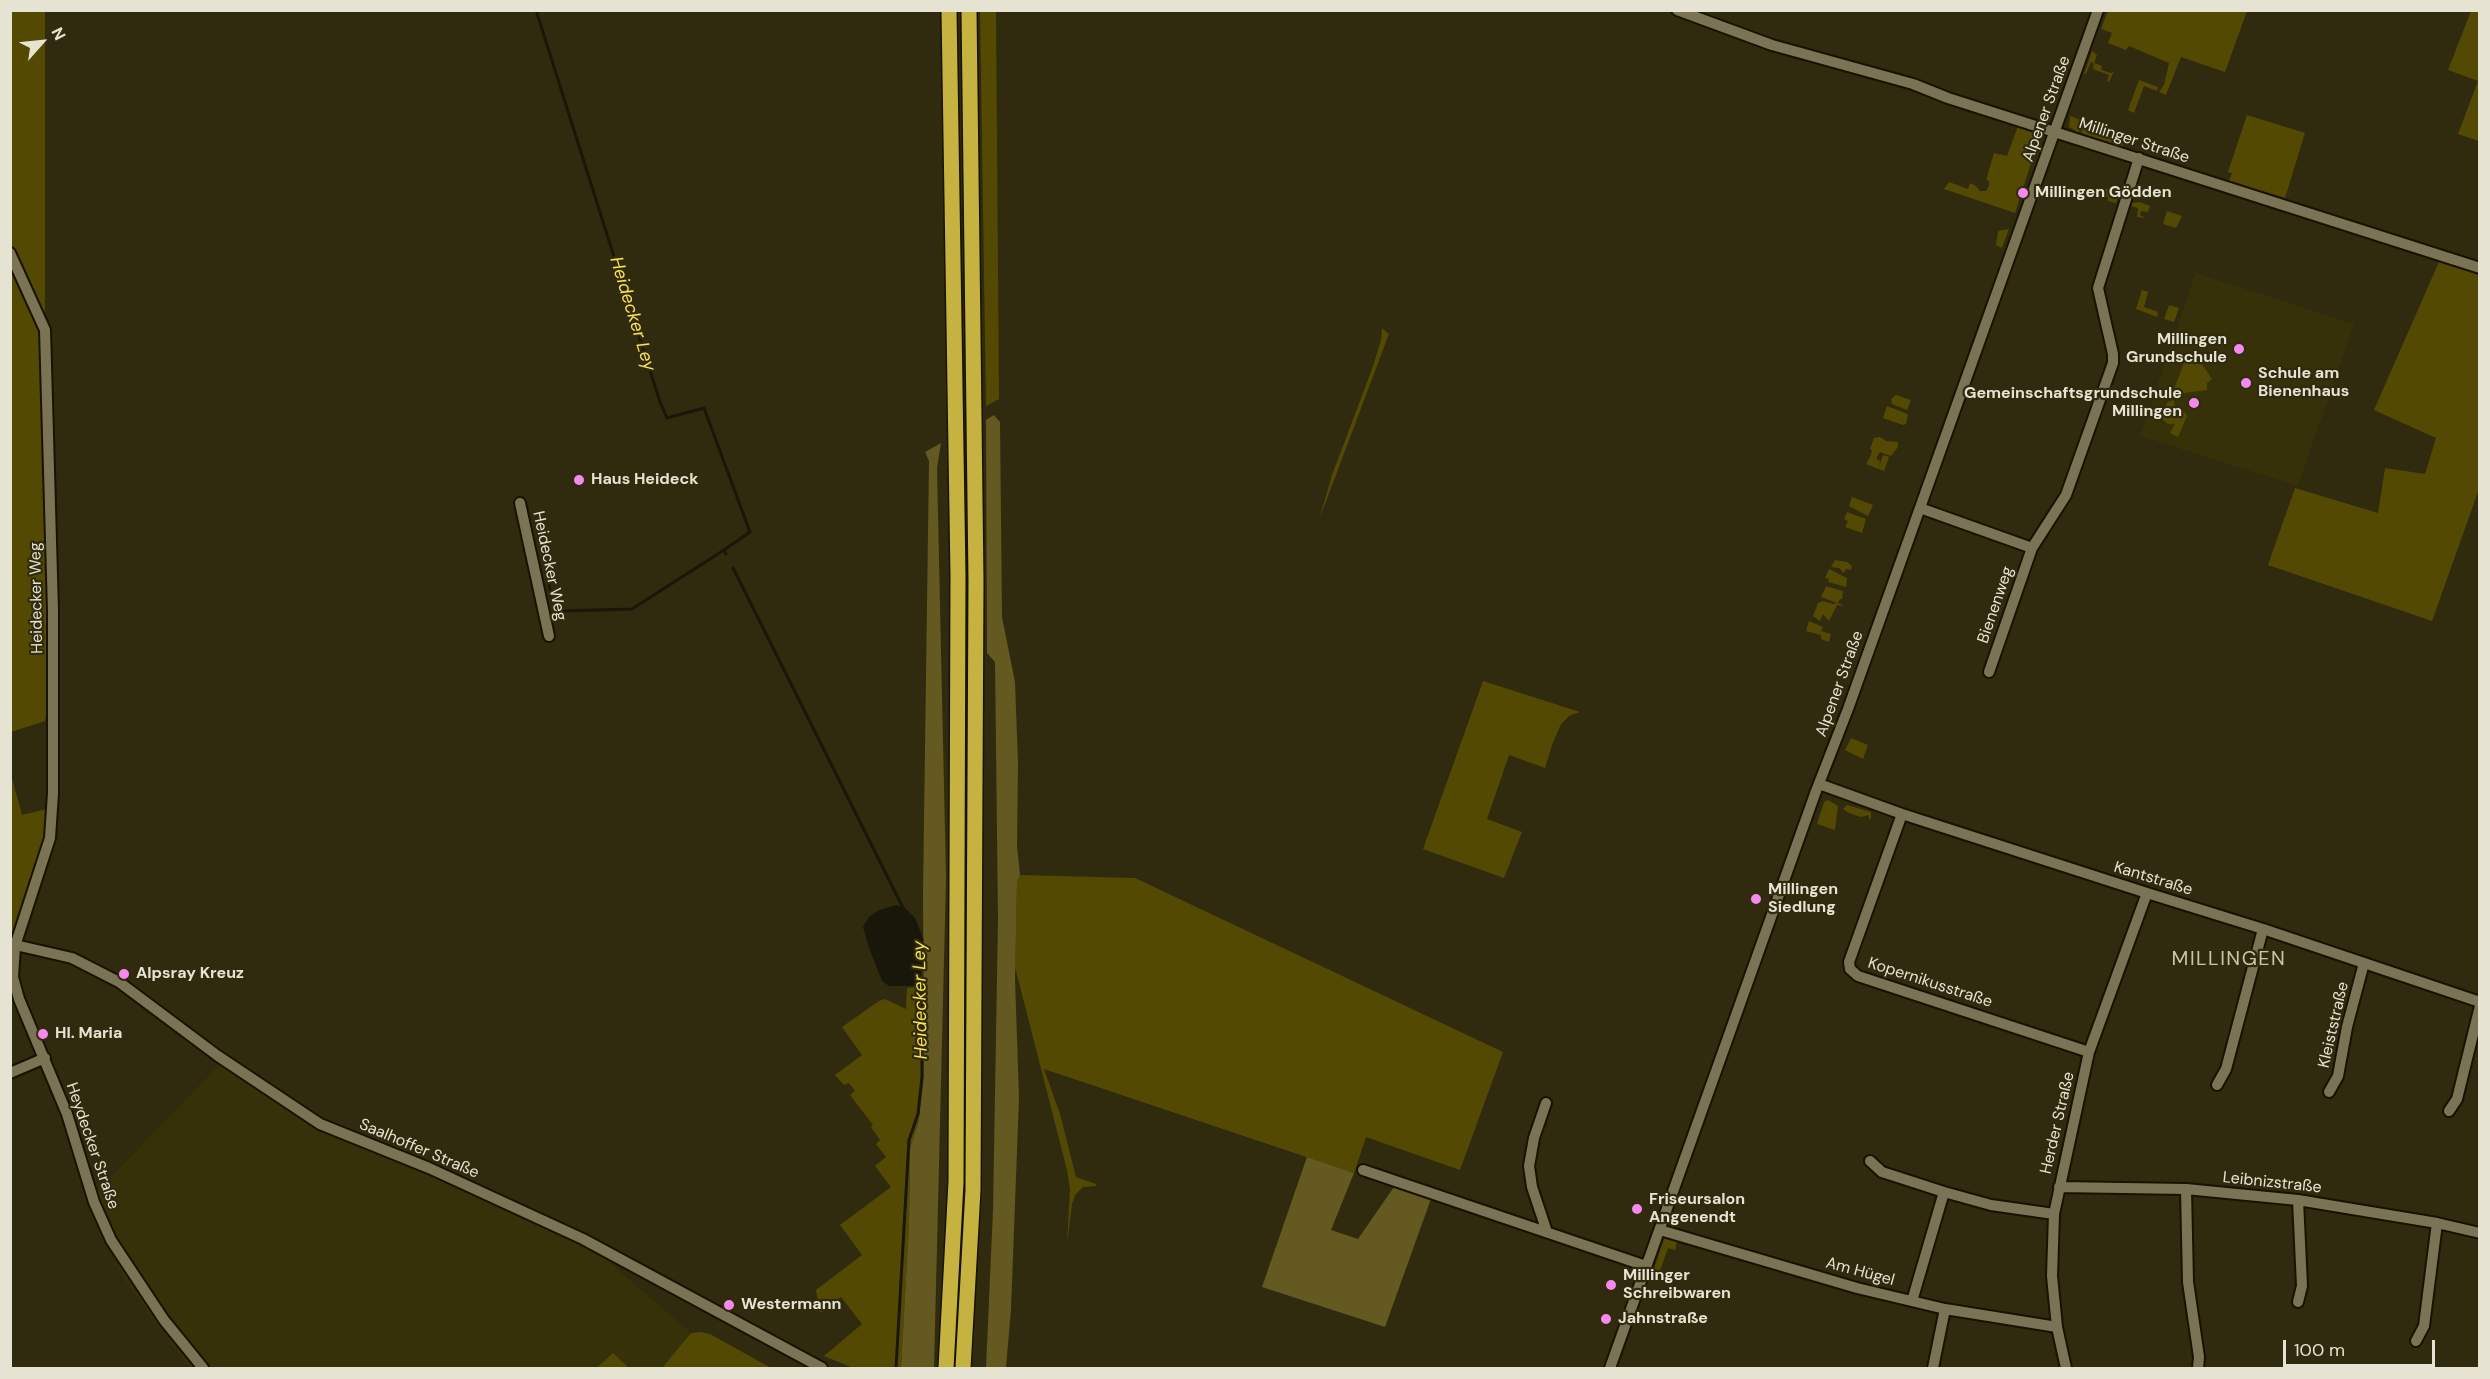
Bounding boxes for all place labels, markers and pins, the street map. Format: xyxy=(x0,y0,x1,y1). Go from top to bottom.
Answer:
place label: Millingen Gödden xyxy=(2035,183,2172,203)
marker: Millingen Gödden xyxy=(2016,186,2030,200)
place label: Millingen Grundschule xyxy=(2126,330,2227,368)
marker: Millingen Grundschule xyxy=(2232,342,2246,356)
place label: Schule am Bienenhaus xyxy=(2258,364,2349,402)
marker: Schule am Bienenhaus xyxy=(2239,376,2253,390)
place label: Gemeinschaftsgrundschule Millingen xyxy=(1964,384,2182,422)
marker: Gemeinschaftsgrundschule Millingen xyxy=(2187,396,2201,410)
place label: Haus Heideck xyxy=(591,470,698,490)
marker: Haus Heideck xyxy=(572,473,586,487)
place label: Millingen Siedlung xyxy=(1768,880,1838,918)
marker: Millingen Siedlung xyxy=(1749,892,1763,906)
place label: Alpsray Kreuz xyxy=(136,964,244,984)
marker: Alpsray Kreuz xyxy=(117,967,131,981)
place label: Hl. Maria xyxy=(55,1024,122,1044)
marker: Hl. Maria xyxy=(36,1027,50,1041)
place label: Friseursalon Angenendt xyxy=(1649,1190,1745,1228)
marker: Friseursalon Angenendt xyxy=(1630,1202,1644,1216)
place label: Millinger Schreibwaren xyxy=(1623,1266,1731,1304)
marker: Millinger Schreibwaren xyxy=(1604,1278,1618,1292)
place label: Westermann xyxy=(741,1295,841,1315)
marker: Westermann xyxy=(722,1298,736,1312)
place label: Jahnstraße xyxy=(1618,1309,1708,1329)
marker: Jahnstraße xyxy=(1599,1312,1613,1326)

